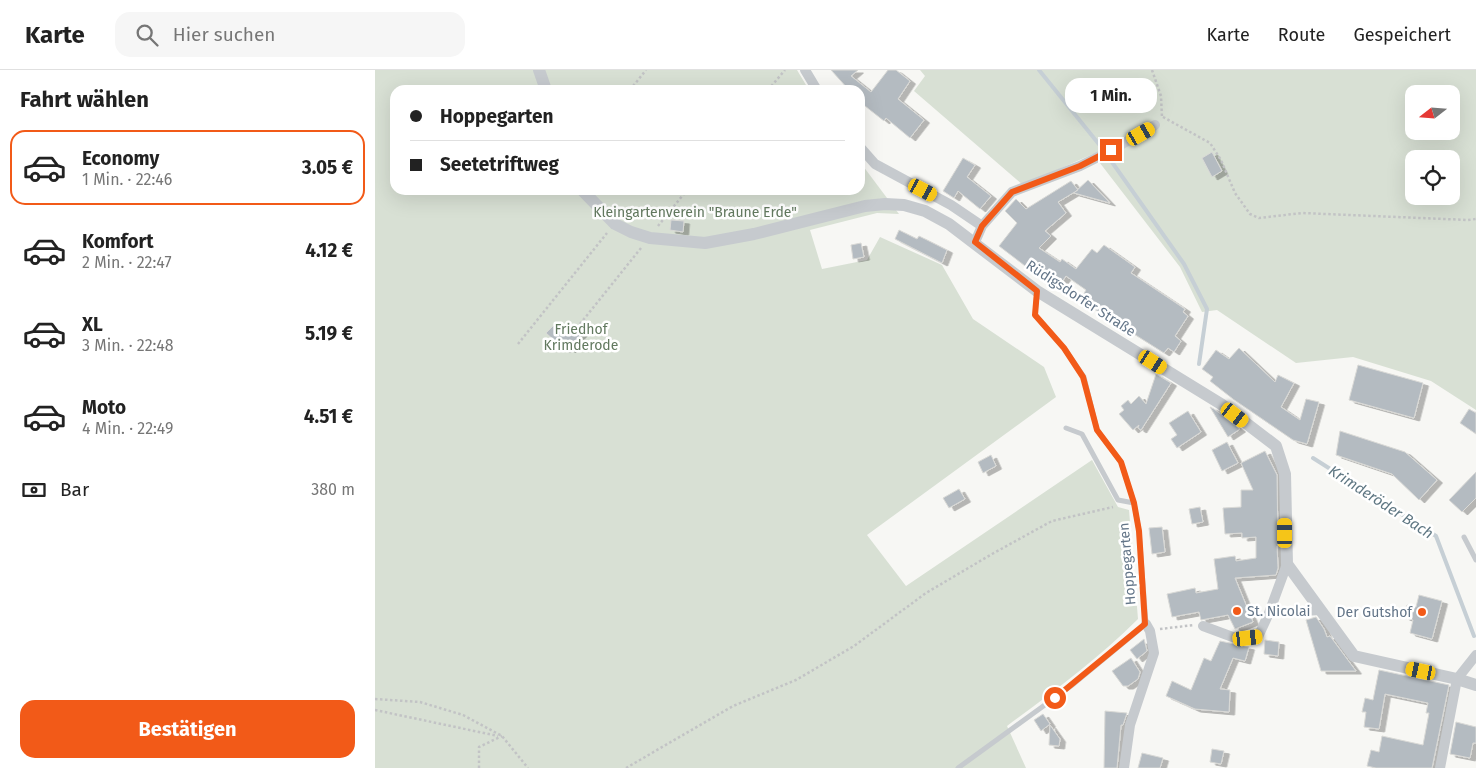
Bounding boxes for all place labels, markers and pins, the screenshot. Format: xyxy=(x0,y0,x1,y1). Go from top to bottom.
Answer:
place label: St. Nicolai xyxy=(1247,603,1311,620)
place label: Der Gutshof xyxy=(1337,604,1413,621)
marker: St. Nicolai xyxy=(1231,605,1243,617)
marker: Der Gutshof xyxy=(1416,606,1428,618)

